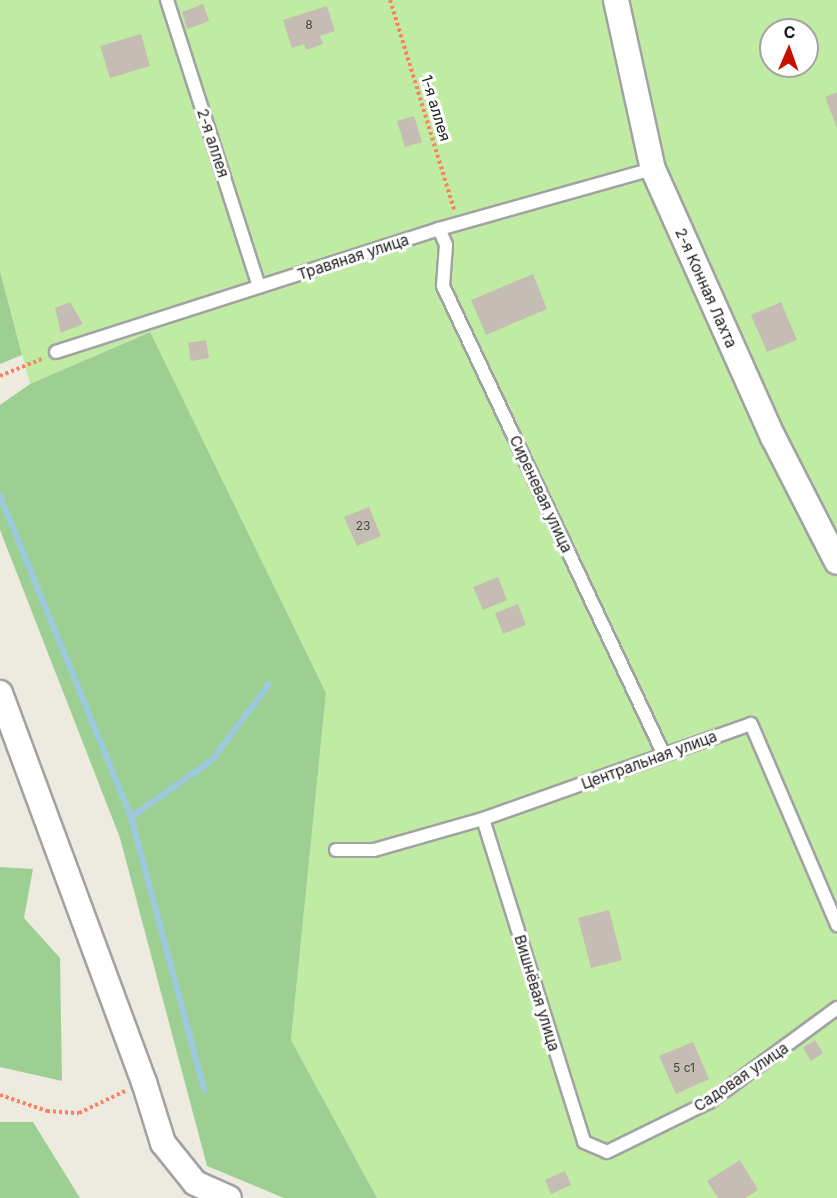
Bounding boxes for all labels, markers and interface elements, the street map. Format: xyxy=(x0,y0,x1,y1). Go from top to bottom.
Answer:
house number: 8 xyxy=(305,18,313,32)
north arrow xyxy=(759,18,819,78)
text: С xyxy=(783,22,796,42)
street label: 1-я аллея xyxy=(417,73,455,143)
street label: 2-я аллея xyxy=(193,106,233,180)
street label: 2-я Конная Лахта xyxy=(671,225,741,351)
street label: Травяная улица xyxy=(295,231,411,283)
street label: Сиреневая улица xyxy=(506,432,576,556)
house number: 23 xyxy=(356,519,370,533)
street label: Центральная улица xyxy=(579,727,719,793)
street label: Вишнёвая улица xyxy=(511,933,563,1053)
street label: Садовая улица xyxy=(690,1039,792,1115)
house number: 5 с1 xyxy=(673,1061,695,1075)

